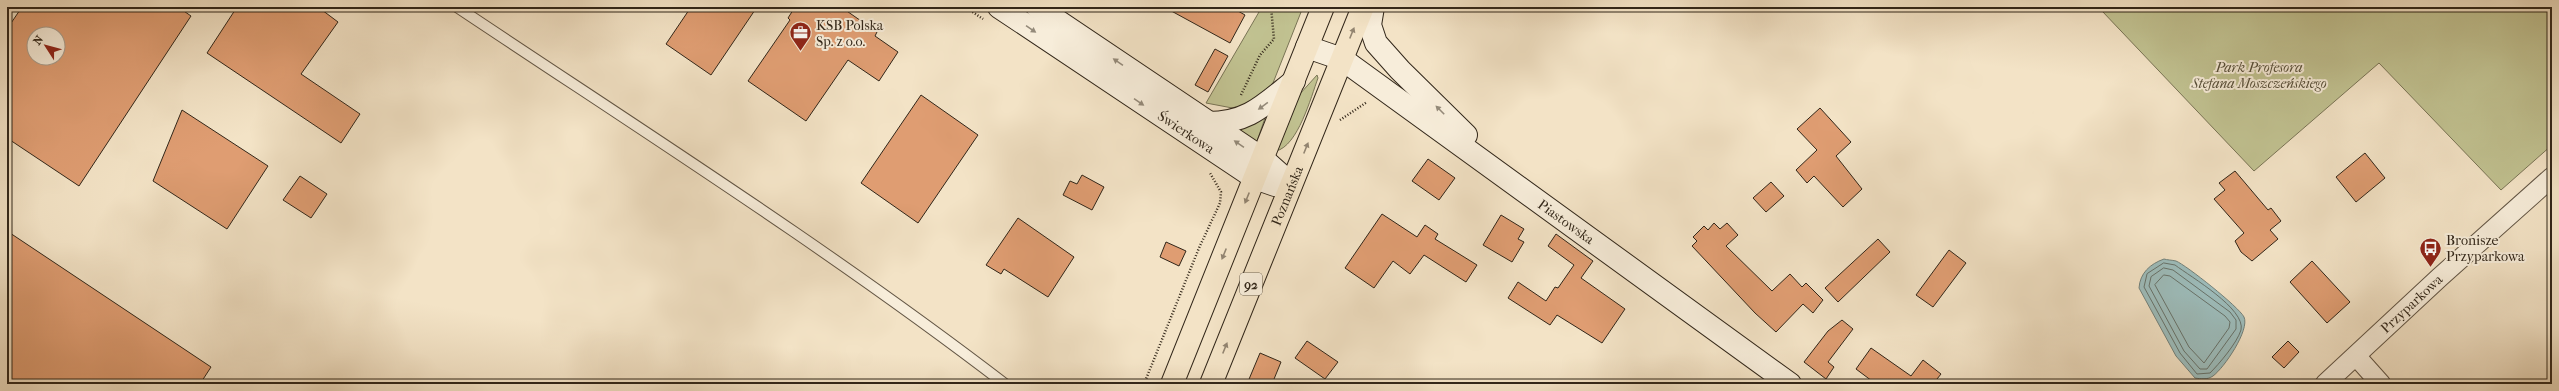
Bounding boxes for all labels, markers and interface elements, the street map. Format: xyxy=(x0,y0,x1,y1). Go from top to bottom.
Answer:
place label: KSB Polska Sp. z o.o. xyxy=(816,17,884,50)
office icon: KSB Polska Sp. z o.o. xyxy=(787,20,813,53)
one-way arrow xyxy=(1026,25,1036,33)
north arrow xyxy=(26,26,66,66)
one-way arrow xyxy=(1350,26,1356,38)
text: N xyxy=(31,33,46,48)
one-way arrow xyxy=(1113,58,1123,66)
park label: Park Profesora Stefana Moszczeńskiego xyxy=(2190,59,2327,92)
one-way arrow xyxy=(1134,98,1144,106)
one-way arrow xyxy=(1258,101,1268,109)
one-way arrow xyxy=(1435,105,1445,115)
street label: Świerkowa xyxy=(1154,106,1218,158)
one-way arrow xyxy=(1233,140,1244,148)
one-way arrow xyxy=(1303,143,1309,154)
street label: Poznańska xyxy=(1268,163,1307,228)
one-way arrow xyxy=(1243,192,1249,204)
street label: Piastowska xyxy=(1534,196,1598,248)
place label: Bronisze Przyparkowa xyxy=(2446,232,2525,265)
bus stop icon: Bronisze Przyparkowa xyxy=(2417,235,2443,268)
one-way arrow xyxy=(1221,249,1227,260)
street label: Przyparkowa xyxy=(2377,271,2447,337)
road number: 92 xyxy=(1240,273,1262,295)
one-way arrow xyxy=(1223,341,1229,353)

